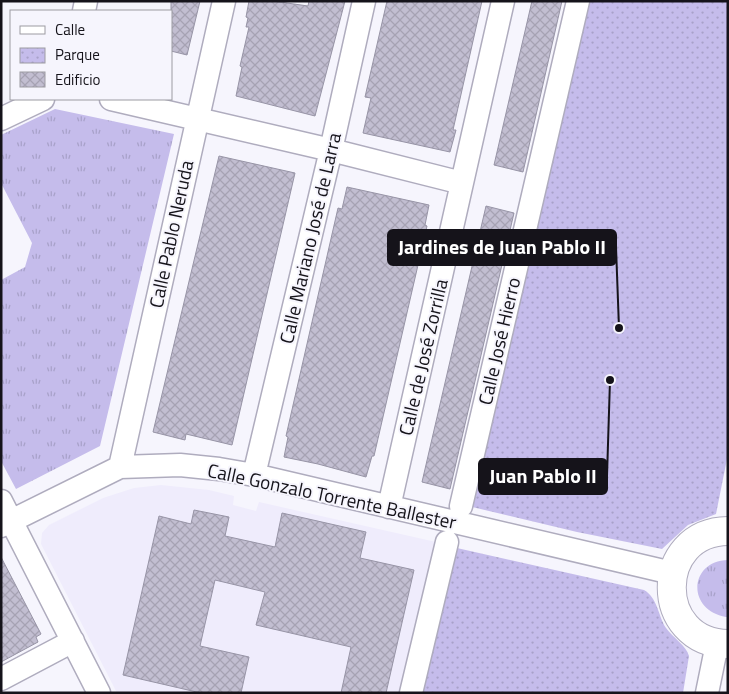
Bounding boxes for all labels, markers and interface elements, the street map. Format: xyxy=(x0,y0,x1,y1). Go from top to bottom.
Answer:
legend xyxy=(10,10,172,100)
text: Calle xyxy=(55,18,85,41)
text: Parque xyxy=(55,43,100,66)
text: Edificio xyxy=(55,68,100,91)
street label: Calle Mariano José de Larra xyxy=(271,129,348,346)
street label: Calle Pablo Neruda xyxy=(141,157,200,310)
callout: Jardines de Juan Pablo II xyxy=(388,230,616,265)
text: Jardines de Juan Pablo II xyxy=(398,231,606,262)
street label: Calle José Hierro xyxy=(470,274,527,407)
street label: Calle de José Zorrilla xyxy=(390,275,455,438)
street label: Calle Gonzalo Torrente Ballester xyxy=(205,455,460,536)
callout: Juan Pablo II xyxy=(479,459,607,494)
text: Juan Pablo II xyxy=(489,460,597,491)

